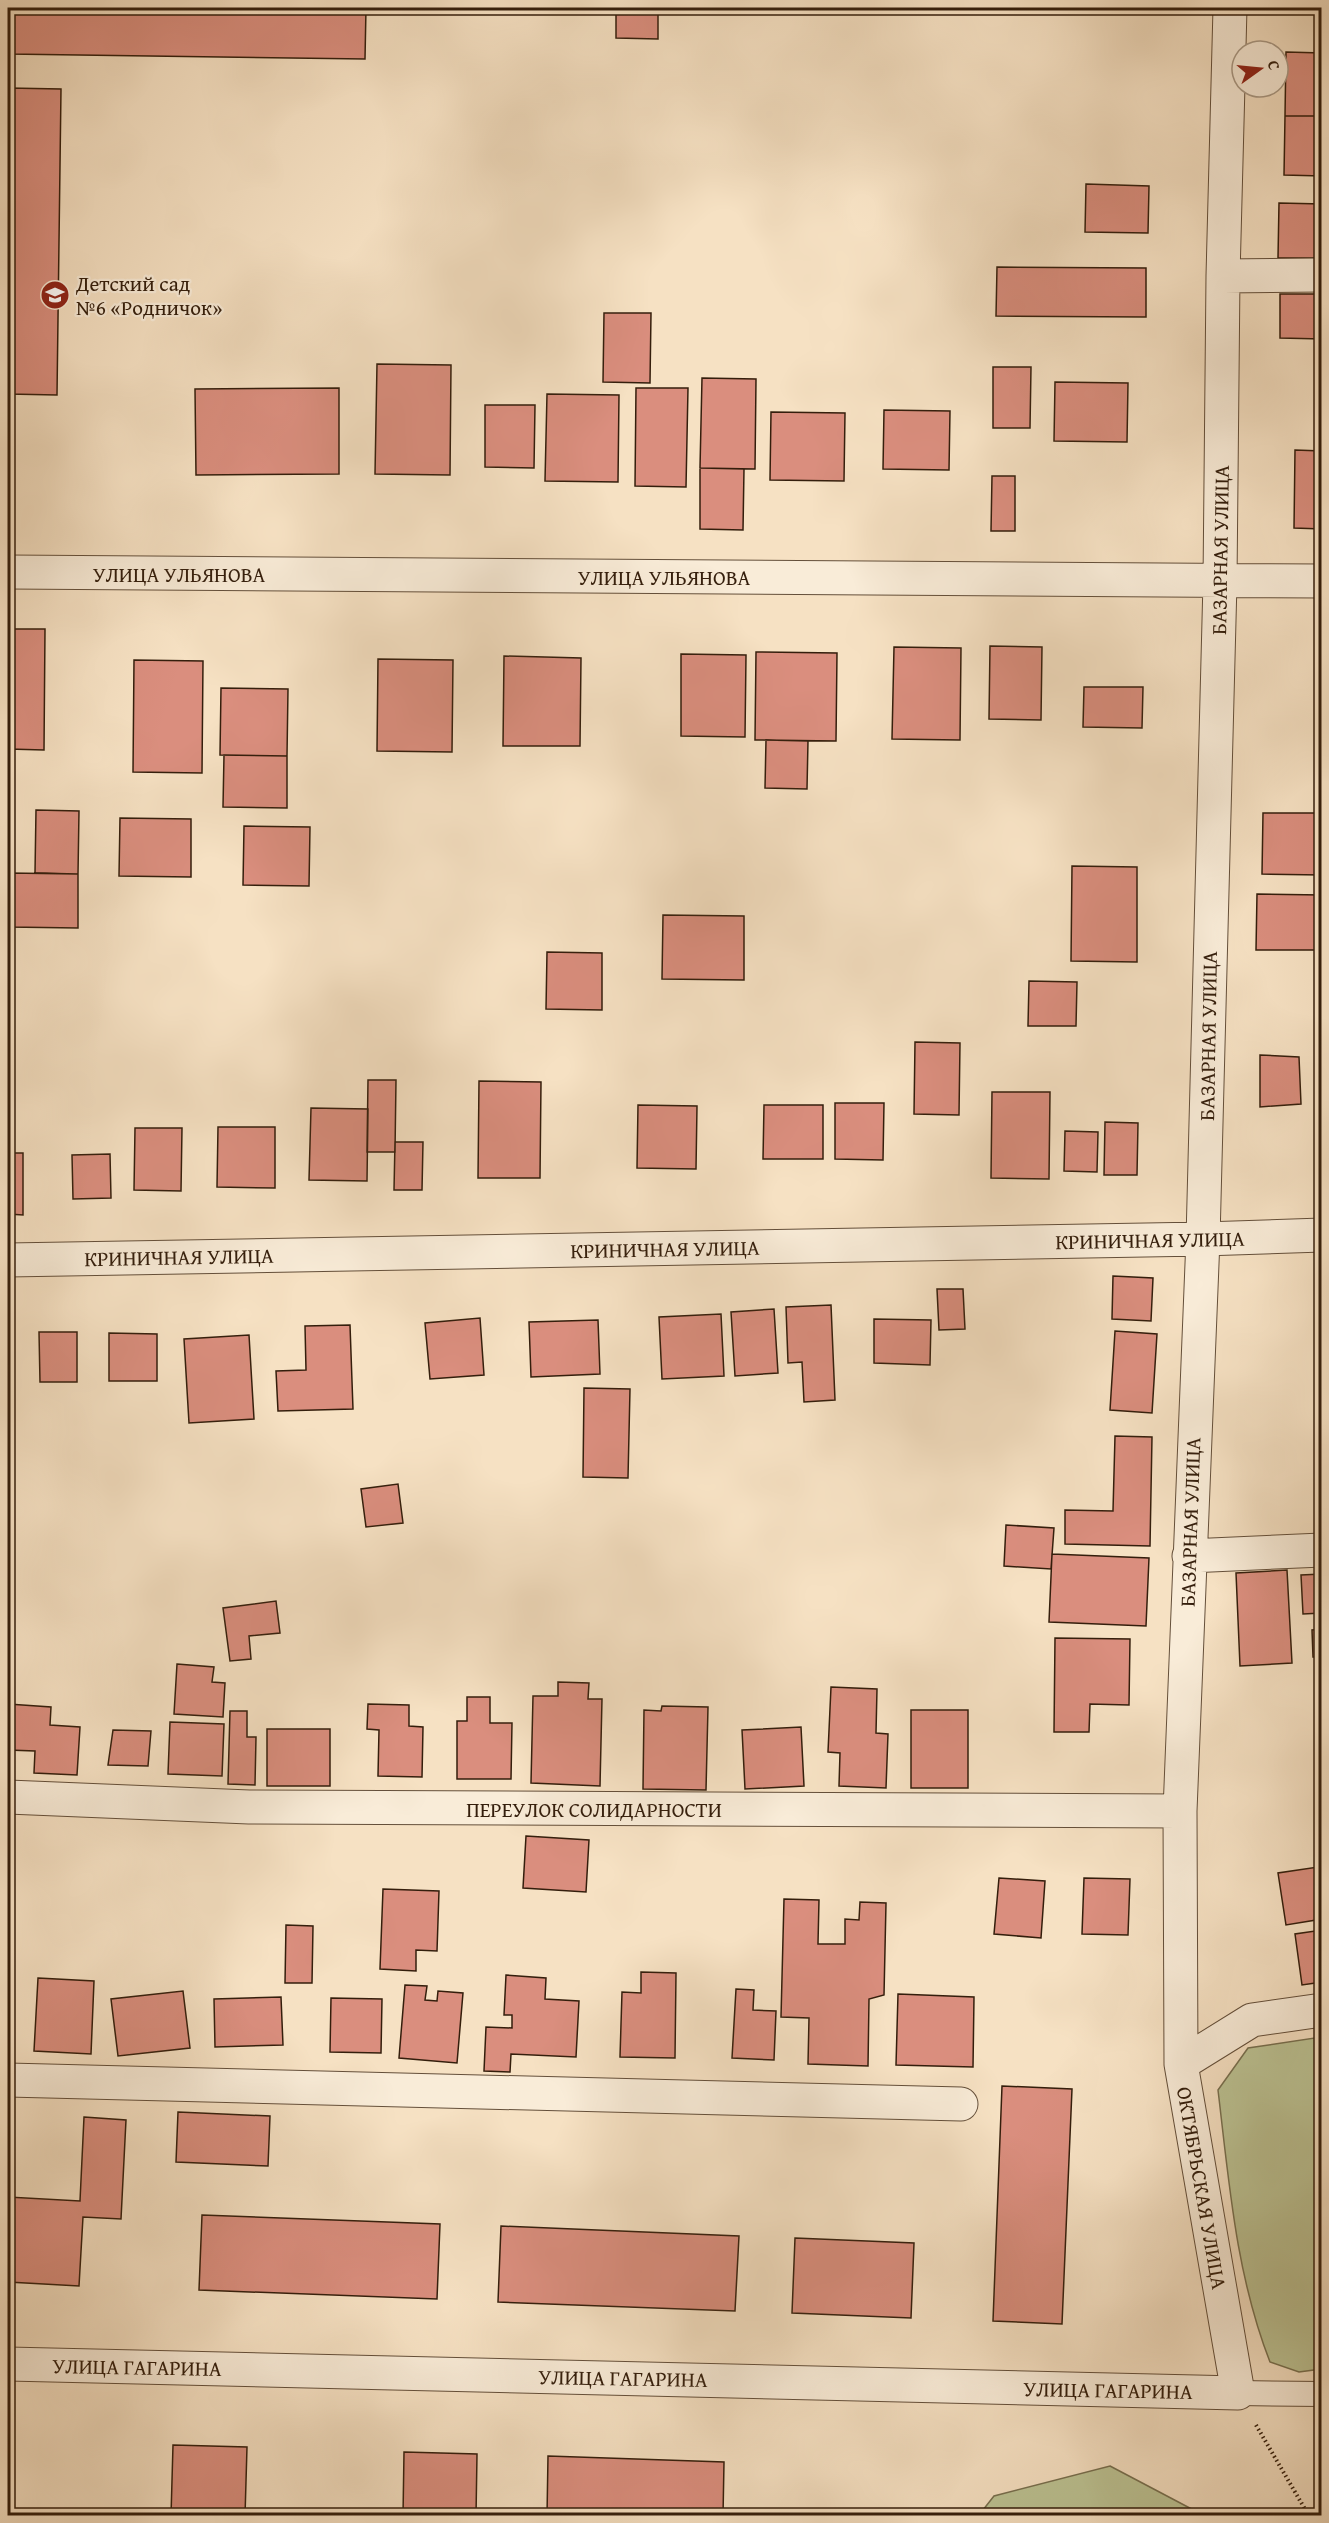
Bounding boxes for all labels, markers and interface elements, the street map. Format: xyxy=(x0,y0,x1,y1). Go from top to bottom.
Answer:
north arrow xyxy=(1230,39,1290,99)
text: С xyxy=(1262,58,1287,73)
place label: Детский сад №6 «Родничок» xyxy=(75,268,222,323)
school or university icon: Детский сад №6 «Родничок» xyxy=(39,279,71,311)
street label: БАЗАРНАЯ УЛИЦА xyxy=(1203,465,1237,635)
street label: УЛИЦА УЛЬЯНОВА xyxy=(93,559,266,590)
street label: УЛИЦА УЛЬЯНОВА xyxy=(578,562,751,593)
street label: БАЗАРНАЯ УЛИЦА xyxy=(1191,951,1225,1121)
street label: КРИНИЧНАЯ УЛИЦА xyxy=(1055,1223,1245,1257)
street label: КРИНИЧНАЯ УЛИЦА xyxy=(570,1232,760,1266)
street label: КРИНИЧНАЯ УЛИЦА xyxy=(84,1240,274,1274)
street label: БАЗАРНАЯ УЛИЦА xyxy=(1172,1436,1208,1607)
street label: ПЕРЕУЛОК СОЛИДАРНОСТИ xyxy=(466,1794,722,1825)
street label: ОКТЯБРЬСКАЯ УЛИЦА xyxy=(1169,2084,1235,2292)
street label: УЛИЦА ГАГАРИНА xyxy=(52,2350,222,2384)
street label: УЛИЦА ГАГАРИНА xyxy=(538,2361,708,2395)
street label: УЛИЦА ГАГАРИНА xyxy=(1023,2373,1193,2407)

